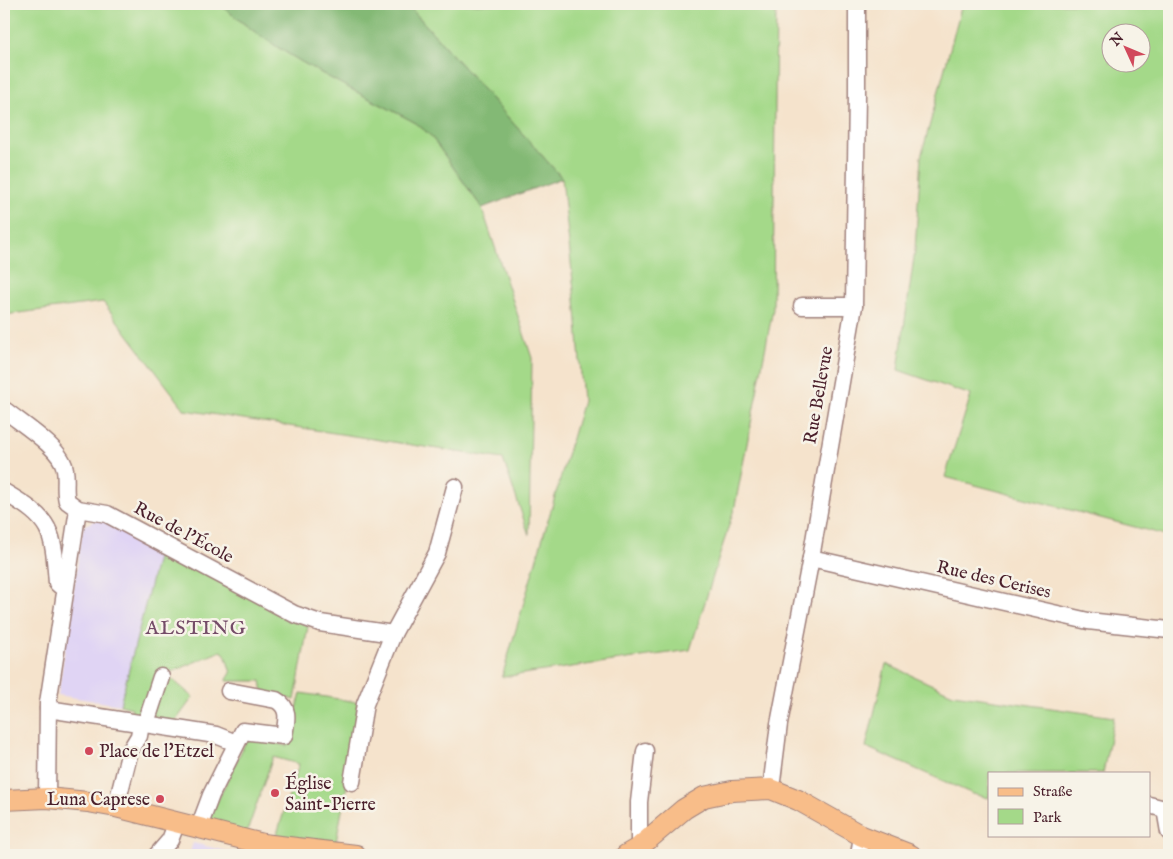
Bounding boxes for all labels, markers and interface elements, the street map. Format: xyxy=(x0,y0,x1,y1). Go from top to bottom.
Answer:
north arrow xyxy=(1100,22,1150,72)
text: N xyxy=(1106,29,1128,51)
street label: Rue Bellevue xyxy=(800,345,839,446)
street label: Rue de l'École xyxy=(129,496,238,569)
street label: Rue des Cerises xyxy=(934,556,1053,605)
district label: ALSTING xyxy=(144,616,247,641)
place label: Place de l'Etzel xyxy=(99,741,214,764)
marker: Place de l'Etzel xyxy=(83,745,95,757)
place label: Église Saint-Pierre xyxy=(285,771,376,817)
legend xyxy=(988,772,1150,836)
text: Straße xyxy=(1033,782,1073,801)
marker: Église Saint-Pierre xyxy=(269,787,281,799)
place label: Luna Caprese xyxy=(47,789,150,812)
marker: Luna Caprese xyxy=(154,793,166,805)
text: Park xyxy=(1033,808,1063,827)

